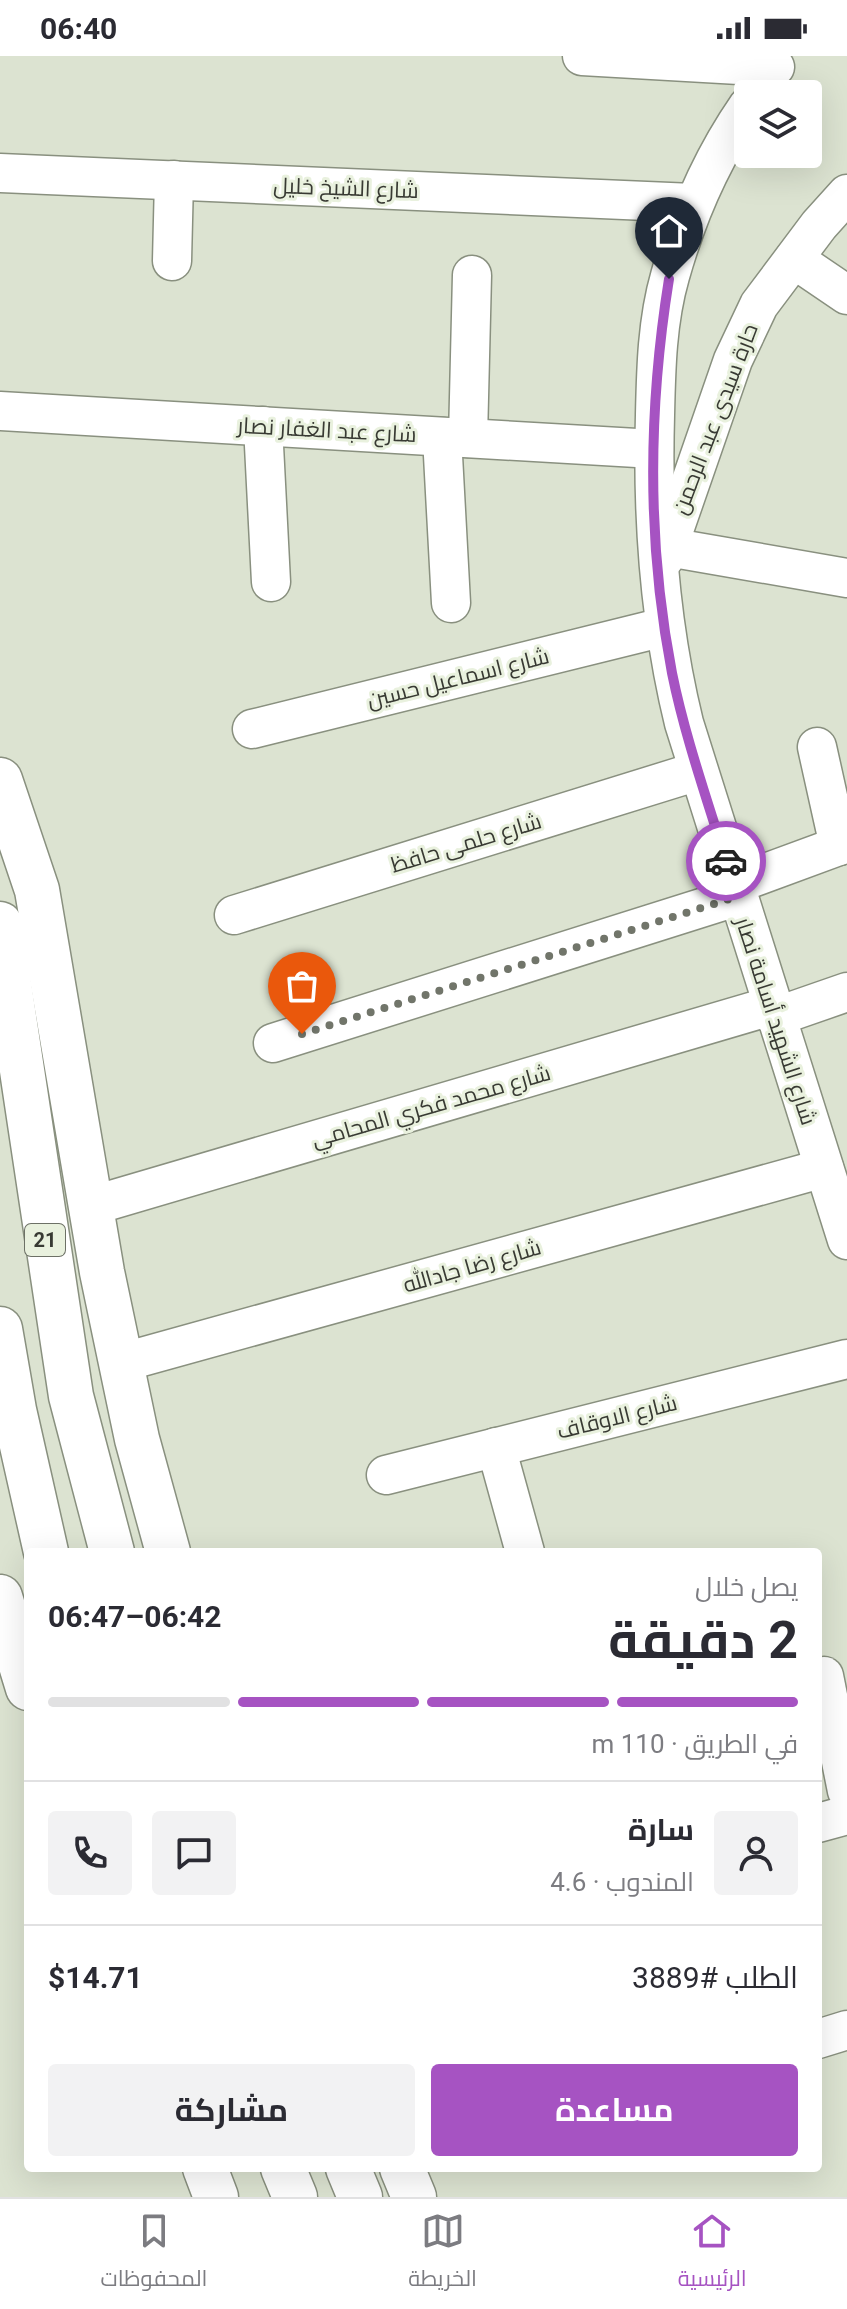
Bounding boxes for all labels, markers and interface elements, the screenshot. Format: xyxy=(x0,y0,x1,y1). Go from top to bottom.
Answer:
text: 06:40 xyxy=(40,11,117,46)
map controls xyxy=(734,80,822,168)
button: layers xyxy=(734,80,822,168)
street label: شارع الشيخ خليل xyxy=(273,173,419,205)
pin xyxy=(635,197,703,279)
icon: home xyxy=(647,209,691,253)
street label: حارة سيدى عبد الرحمن xyxy=(667,320,764,518)
street label: شارع عبد الغفار نصار xyxy=(235,413,417,449)
street label: شارع اسماعيل حسين xyxy=(364,643,552,715)
street label: شارع حلمى حافظ xyxy=(388,808,545,880)
courier xyxy=(686,821,766,901)
icon: car xyxy=(704,839,748,883)
street label: شارع الشهيد أسامة نصار xyxy=(728,912,822,1129)
pin xyxy=(268,952,336,1034)
icon: bag xyxy=(280,964,324,1008)
street label: شارع محمد فكري المحامي xyxy=(309,1060,554,1156)
road number: 21 xyxy=(25,1224,65,1256)
street label: شارع رضا جادالله xyxy=(400,1232,544,1300)
street label: شارع الاوقاف xyxy=(554,1390,680,1446)
text: يصل خلال xyxy=(695,1572,798,1602)
text: 06:42–06:47 xyxy=(48,1599,222,1634)
text: 2 دقيقة xyxy=(608,1610,798,1671)
text: في الطريق · 110 m xyxy=(591,1729,798,1759)
button: phone xyxy=(48,1811,132,1895)
button: chat xyxy=(152,1811,236,1895)
button: person xyxy=(714,1811,798,1895)
text: سارة xyxy=(628,1812,694,1847)
text: المندوب · 4.6 xyxy=(550,1867,694,1897)
text: $14.71 xyxy=(48,1960,143,1995)
text: الطلب #3889 xyxy=(632,1960,798,1995)
button: مشاركة xyxy=(48,2064,415,2156)
button: مساعدة xyxy=(431,2064,798,2156)
tab: المحفوظات xyxy=(100,2209,207,2299)
tab: الخريطة xyxy=(408,2209,477,2299)
tab: الرئيسية xyxy=(678,2209,747,2299)

